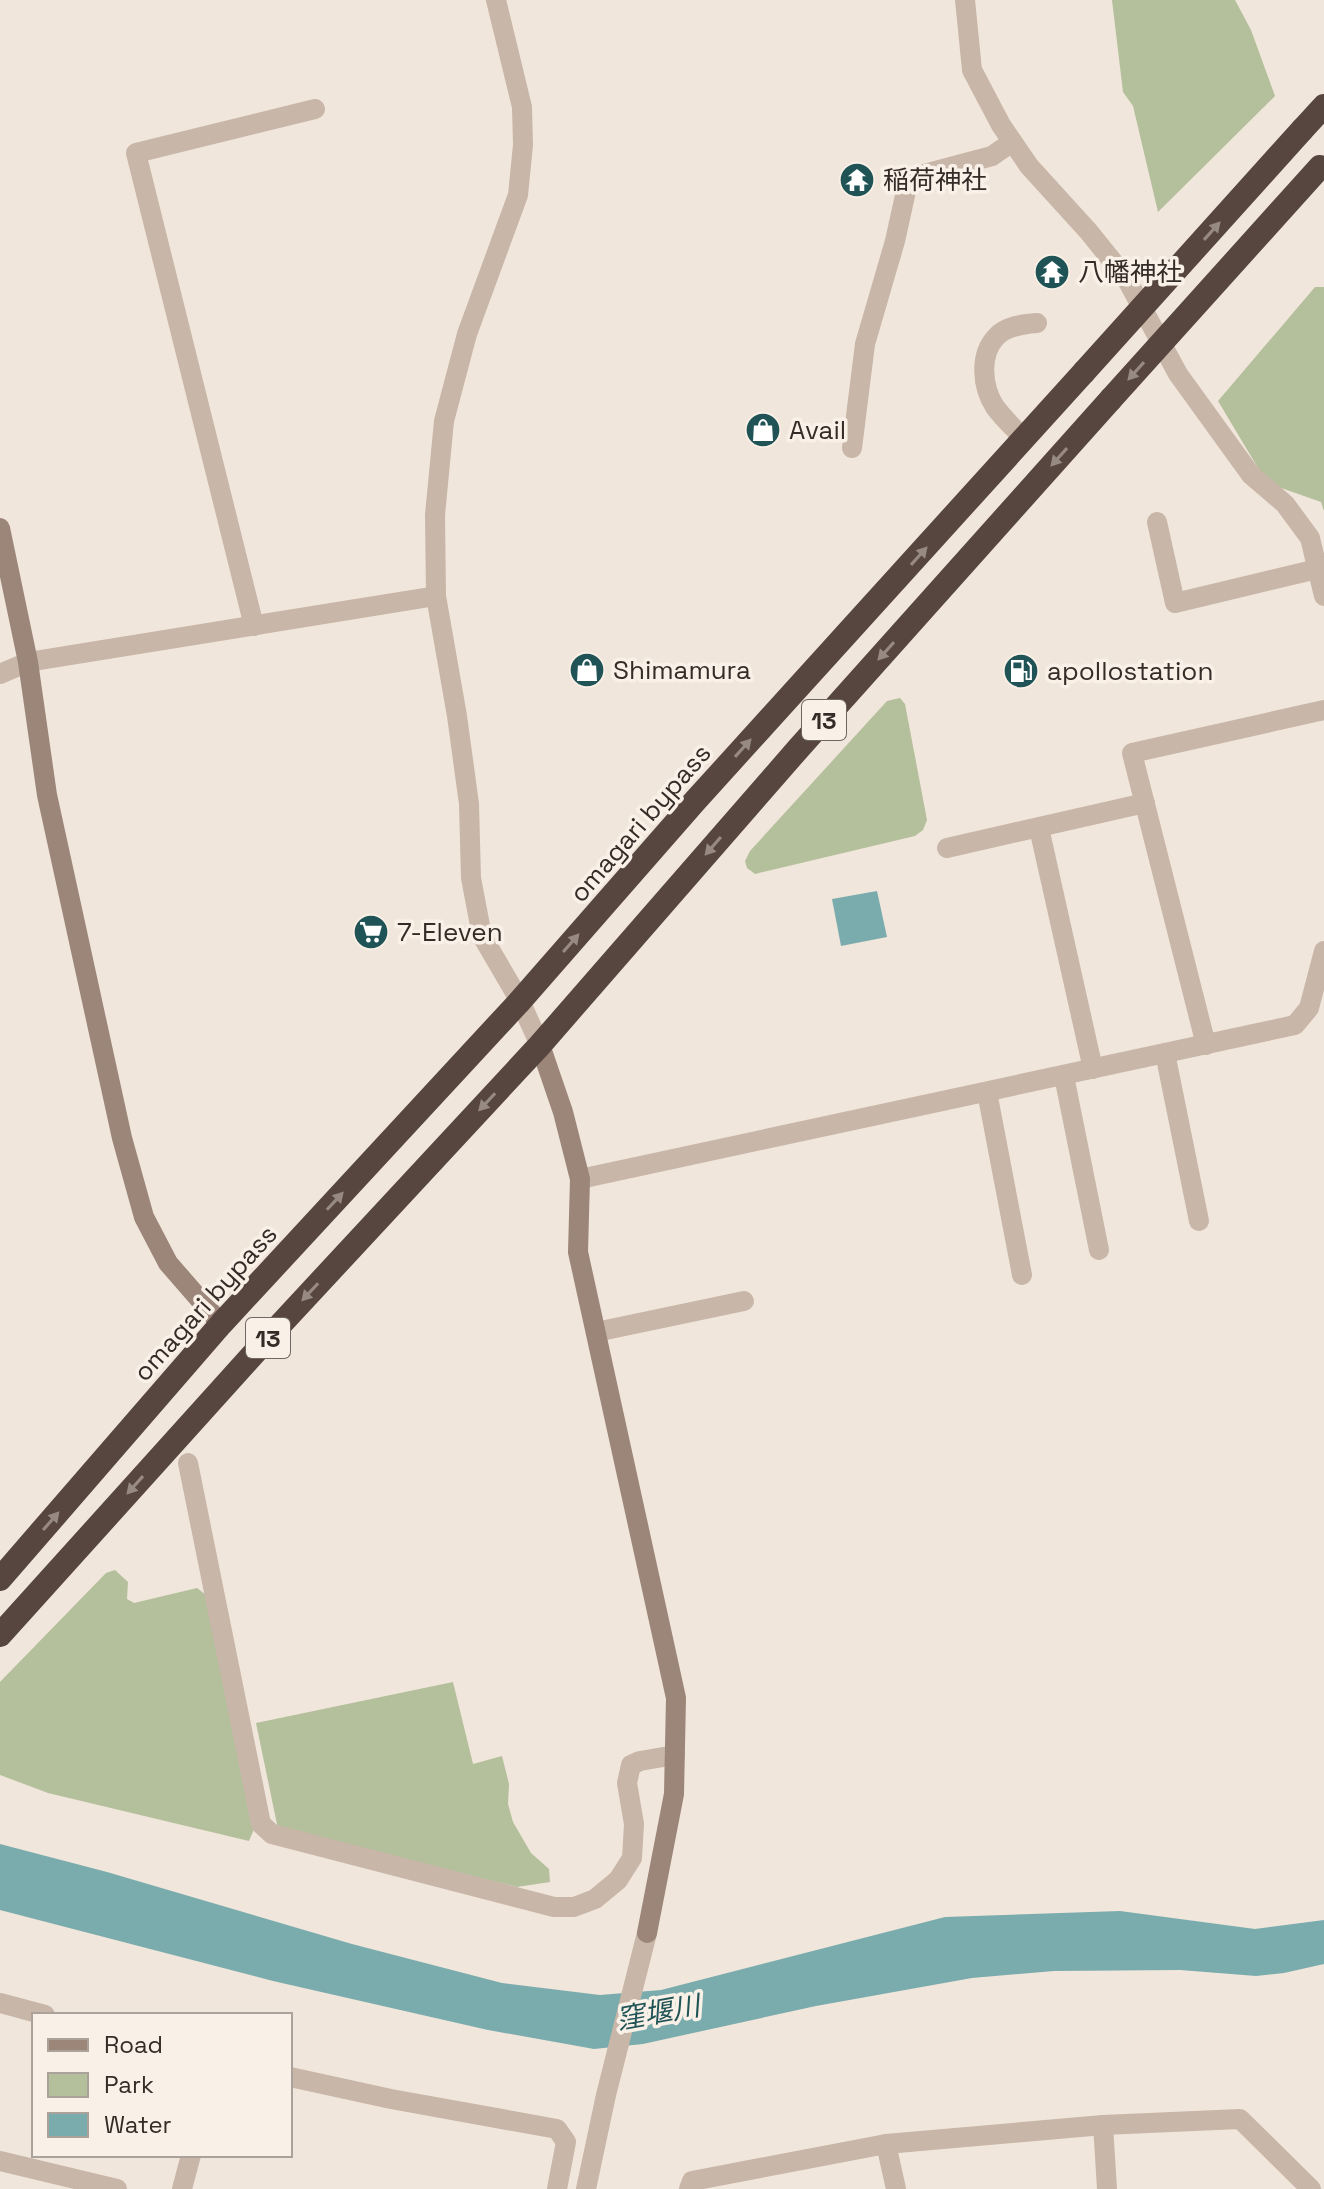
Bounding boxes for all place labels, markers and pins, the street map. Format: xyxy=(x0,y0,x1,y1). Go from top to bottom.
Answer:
temple icon: 稲荷神社 xyxy=(838,161,876,199)
place label: 稲荷神社 xyxy=(883,163,987,197)
temple icon: 八幡神社 xyxy=(1033,253,1071,291)
place label: 八幡神社 xyxy=(1078,255,1182,289)
shop icon: Avail xyxy=(744,411,782,449)
place label: Avail xyxy=(789,413,846,447)
shop icon: Shimamura xyxy=(568,651,606,689)
fuel station icon: apollostation xyxy=(1002,652,1040,690)
place label: Shimamura xyxy=(613,653,751,687)
place label: apollostation xyxy=(1047,654,1213,688)
supermarket icon: 7-Eleven xyxy=(352,913,390,951)
place label: 7-Eleven xyxy=(397,915,503,949)

